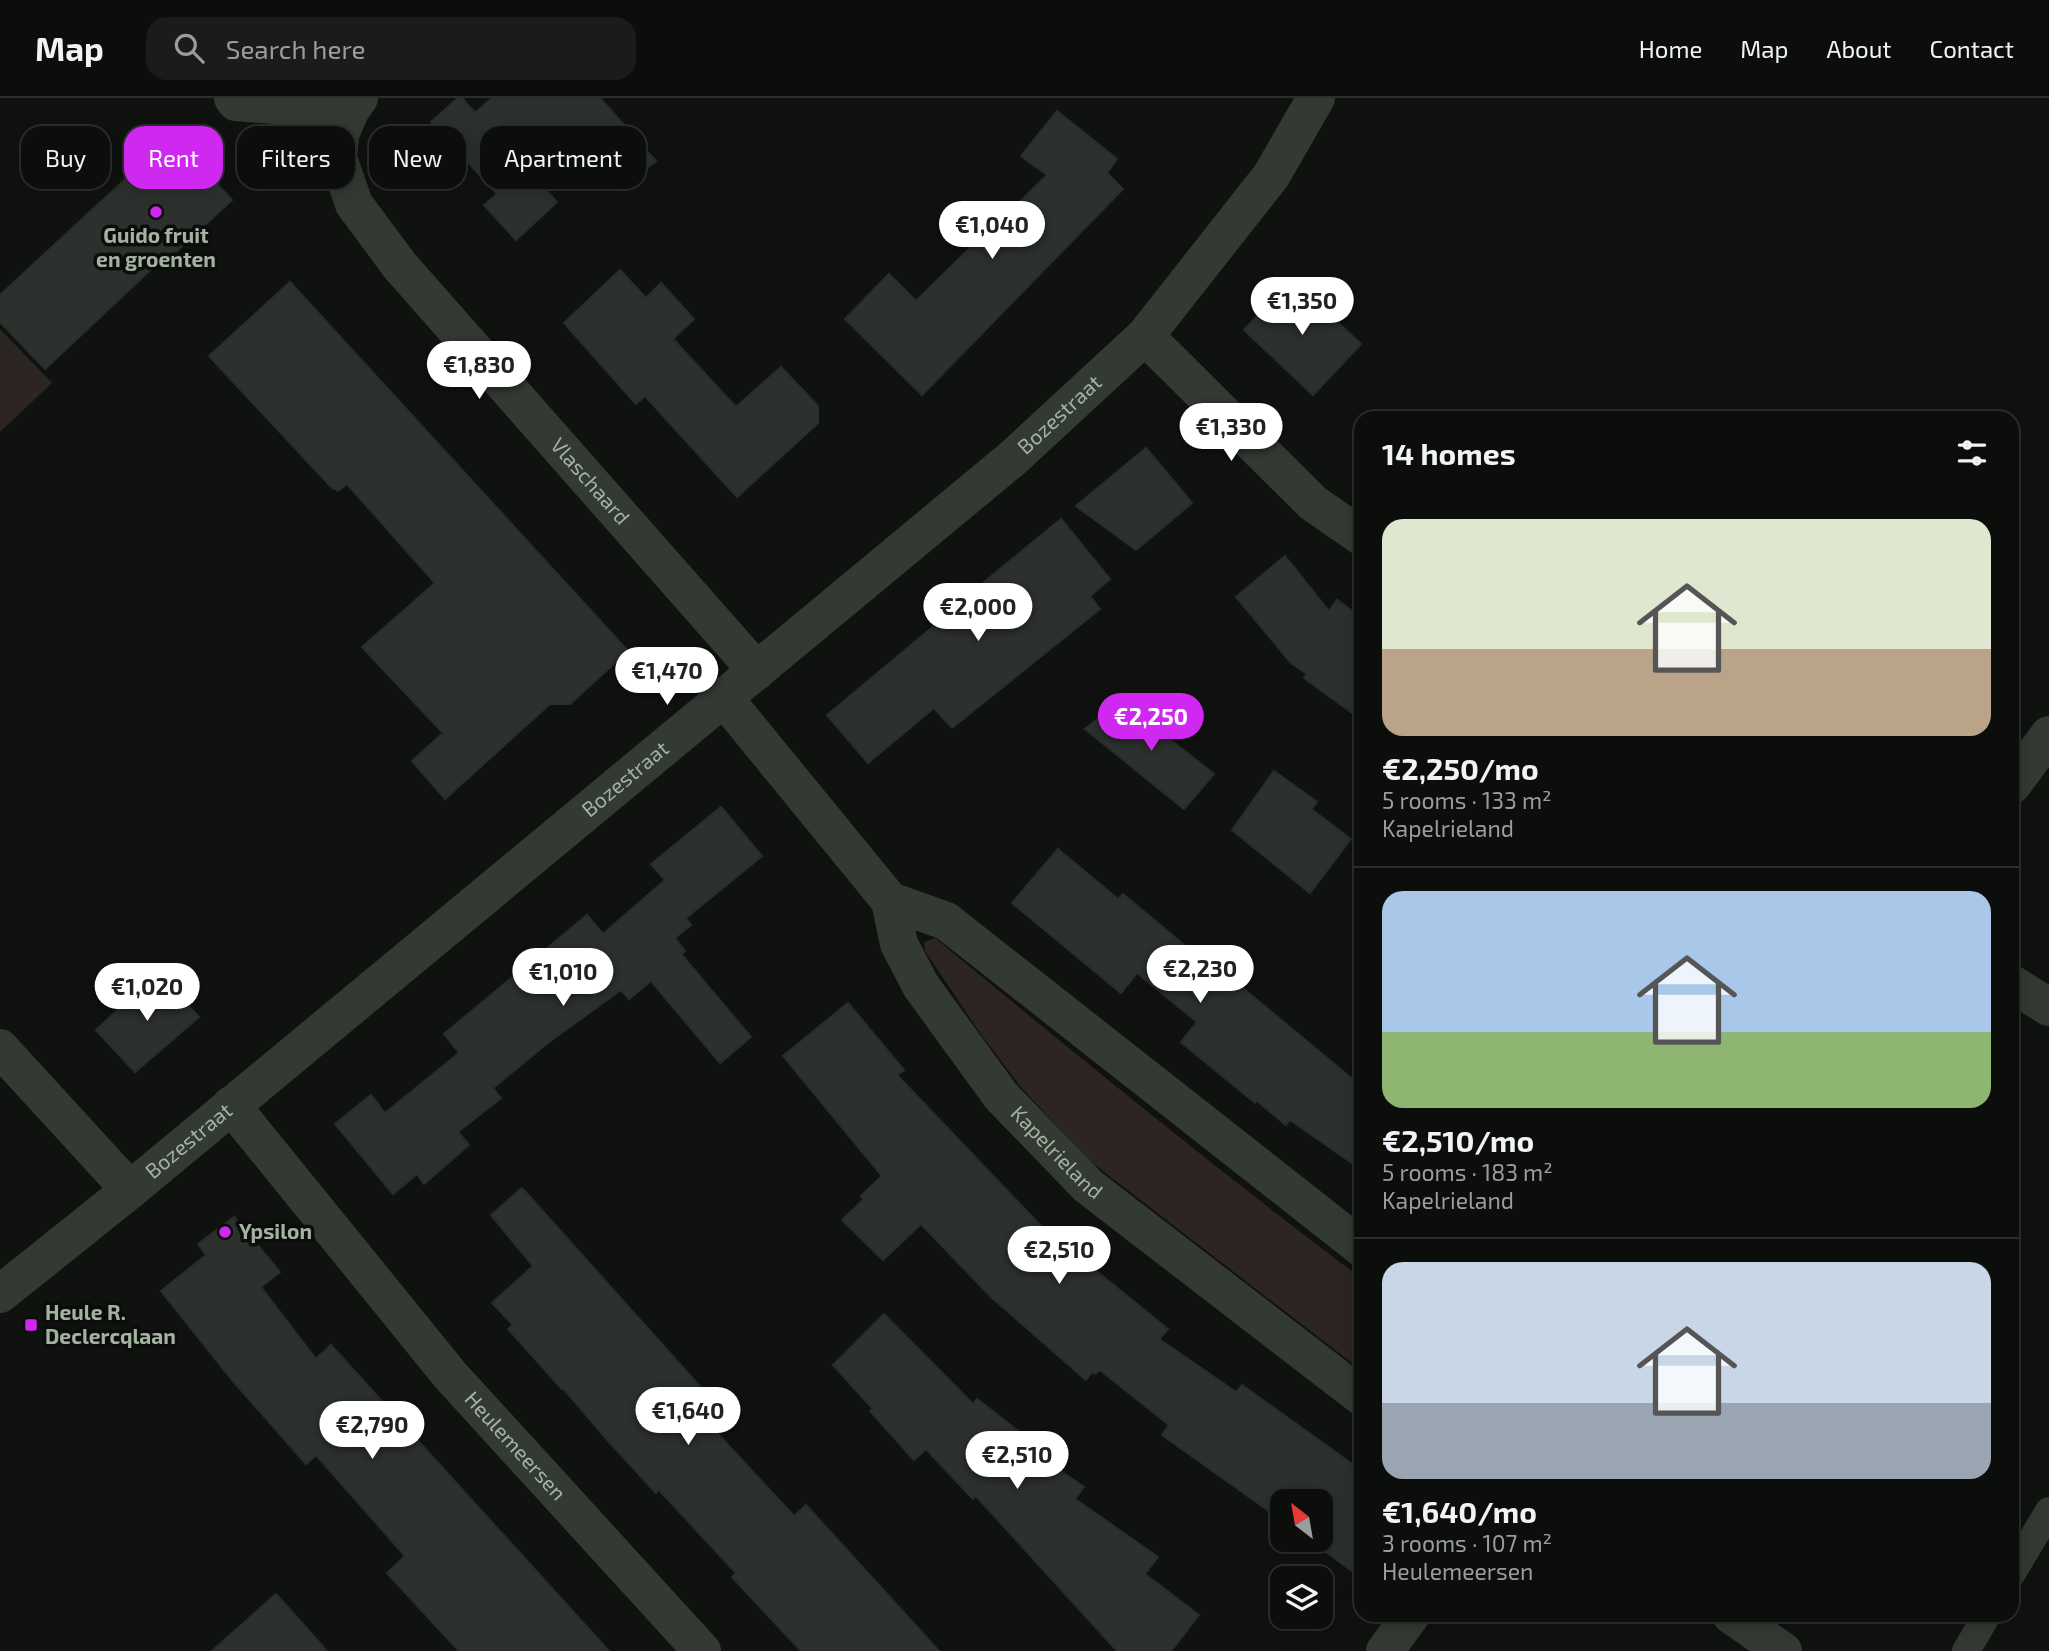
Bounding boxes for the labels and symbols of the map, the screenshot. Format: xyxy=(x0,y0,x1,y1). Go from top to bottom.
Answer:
pin: €1,040 xyxy=(935,202,1049,261)
marker: Guido fruit en groenten xyxy=(148,204,164,220)
place label: Guido fruit en groenten xyxy=(96,222,216,271)
pin: €1,350 xyxy=(1245,278,1359,337)
pin: €1,830 xyxy=(422,342,536,401)
street label: Bozestraat xyxy=(1012,369,1106,459)
pin: €1,330 xyxy=(1174,404,1288,463)
street label: Vlaschaard xyxy=(546,432,636,529)
pin: €2,000 xyxy=(921,584,1035,643)
pin: €1,470 xyxy=(610,648,724,707)
pin: €2,250 xyxy=(1094,694,1208,753)
street label: Bozestraat xyxy=(576,735,673,821)
pin: €2,230 xyxy=(1143,946,1257,1005)
pin: €1,010 xyxy=(506,948,620,1008)
pin: €1,020 xyxy=(90,964,204,1023)
street label: Bozestraat xyxy=(140,1097,236,1183)
street label: Kapelrieland xyxy=(1006,1100,1108,1204)
place label: Ypsilon xyxy=(239,1218,312,1243)
marker: Ypsilon xyxy=(217,1224,233,1240)
pin: €2,510 xyxy=(1002,1226,1116,1286)
place label: Heule R. Declercqlaan xyxy=(45,1299,176,1348)
marker: Heule R. Declercqlaan xyxy=(23,1317,39,1333)
street label: Heulemeersen xyxy=(460,1386,572,1505)
pin: €1,640 xyxy=(631,1388,745,1447)
pin: €2,790 xyxy=(315,1402,429,1461)
pin: €2,510 xyxy=(960,1432,1074,1491)
north arrow xyxy=(1270,1489,1334,1552)

